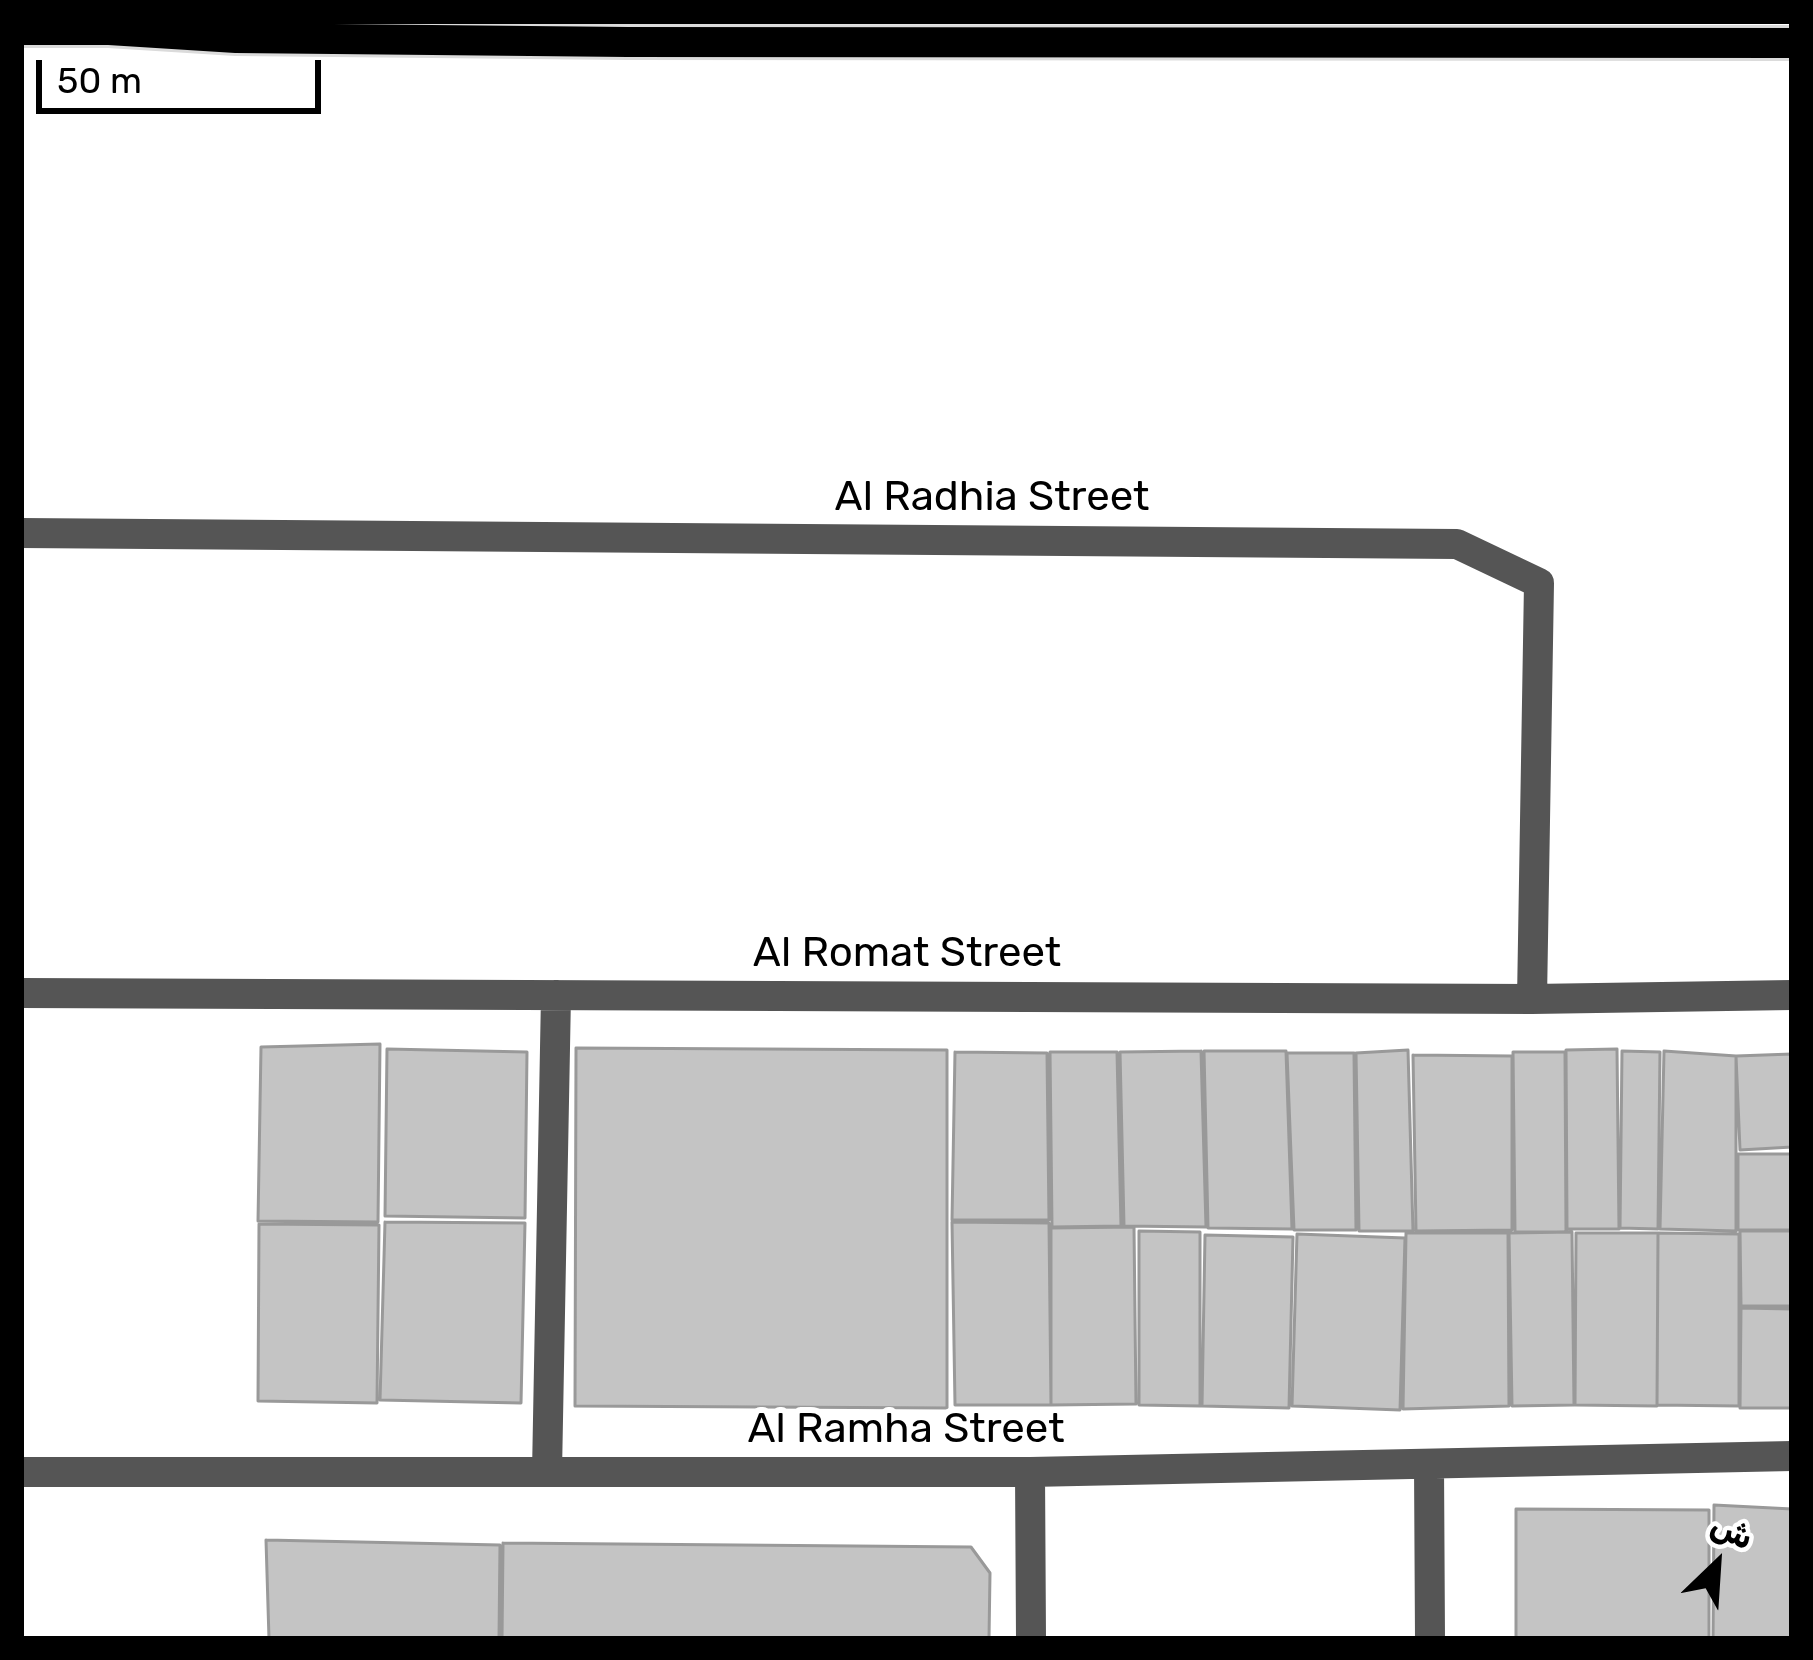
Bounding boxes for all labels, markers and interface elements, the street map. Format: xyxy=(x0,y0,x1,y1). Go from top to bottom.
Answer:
scale bar xyxy=(42,36,327,110)
text: 50 m xyxy=(57,59,142,102)
street label: Al Radhia Street xyxy=(835,473,1149,523)
street label: Al Romat Street xyxy=(753,929,1061,979)
street label: Al Ramha Street xyxy=(747,1405,1065,1455)
north arrow xyxy=(1657,1504,1777,1624)
text: ش xyxy=(1705,1504,1760,1557)

